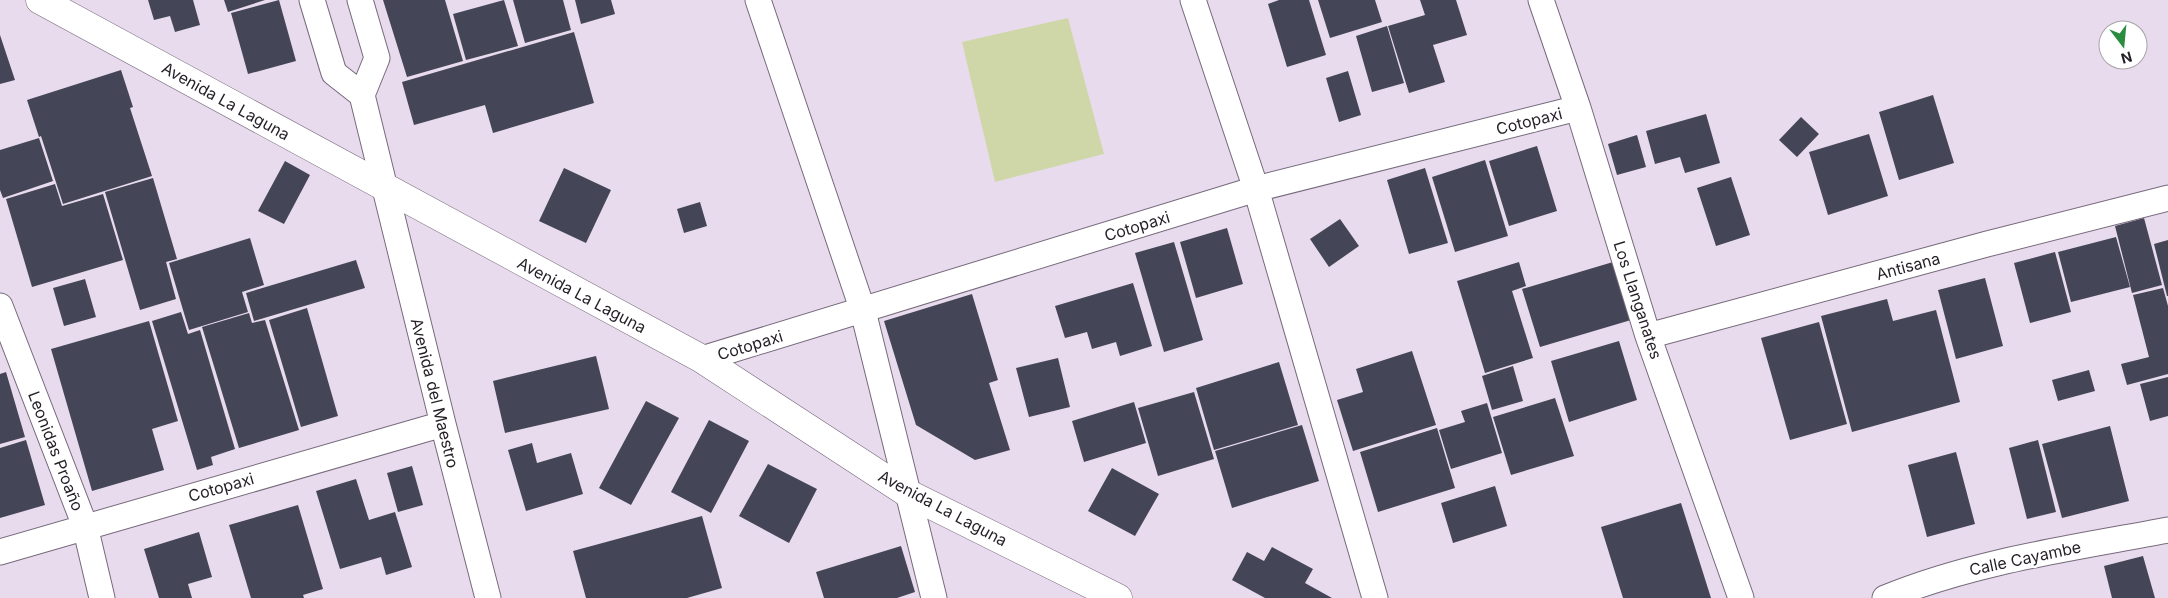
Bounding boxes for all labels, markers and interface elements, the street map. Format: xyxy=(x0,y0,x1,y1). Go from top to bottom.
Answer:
north arrow xyxy=(2098,20,2148,70)
text: N xyxy=(2119,48,2134,68)
street label: Avenida La Laguna xyxy=(159,58,293,144)
street label: Cotopaxi xyxy=(1494,103,1564,139)
street label: Cotopaxi xyxy=(1102,207,1172,245)
street label: Los Llanganates xyxy=(1609,238,1667,362)
street label: Antisana xyxy=(1874,248,1942,284)
street label: Avenida La Laguna xyxy=(514,253,650,337)
street label: Avenida del Maestro xyxy=(407,316,463,470)
street label: Cotopaxi xyxy=(715,326,785,364)
street label: Leonidas Proaño xyxy=(24,388,88,514)
street label: Avenida La Laguna xyxy=(875,466,1011,550)
street label: Cotopaxi xyxy=(186,468,256,506)
street label: Calle Cayambe xyxy=(1967,536,2083,580)

